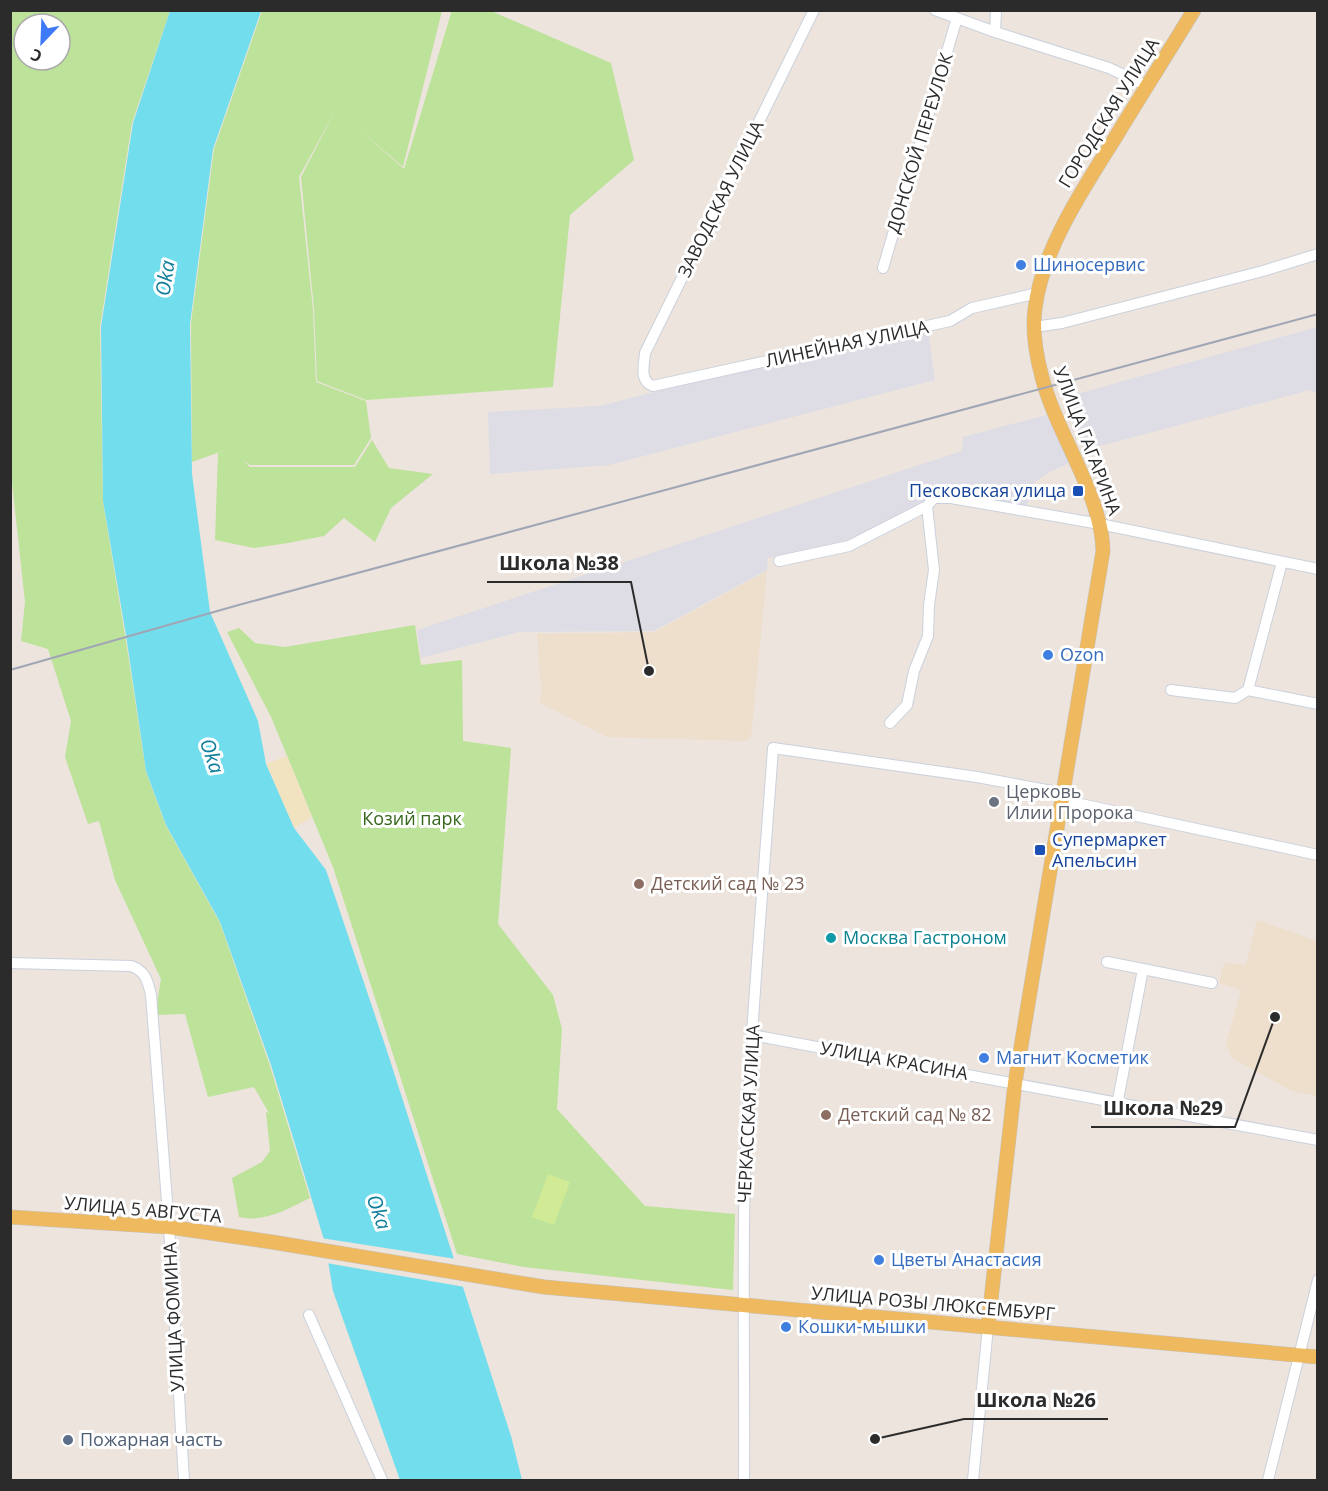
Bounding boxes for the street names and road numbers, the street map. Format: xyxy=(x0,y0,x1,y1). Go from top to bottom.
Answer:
street label: ГОРОДСКАЯ УЛИЦА xyxy=(1052,33,1164,192)
street label: ДОНСКОЙ ПЕРЕУЛОК xyxy=(880,50,958,236)
street label: ЗАВОДСКАЯ УЛИЦА xyxy=(672,116,769,281)
street label: ЛИНЕЙНАЯ УЛИЦА xyxy=(763,314,931,372)
street label: УЛИЦА ГАГАРИНА xyxy=(1049,363,1128,519)
street label: ЧЕРКАССКАЯ УЛИЦА xyxy=(731,1023,765,1204)
street label: УЛИЦА КРАСИНА xyxy=(818,1035,971,1085)
street label: УЛИЦА 5 АВГУСТА xyxy=(63,1190,223,1228)
street label: УЛИЦА ФОМИНА xyxy=(157,1241,189,1392)
street label: УЛИЦА РОЗЫ ЛЮКСЕМБУРГ xyxy=(810,1280,1056,1326)

